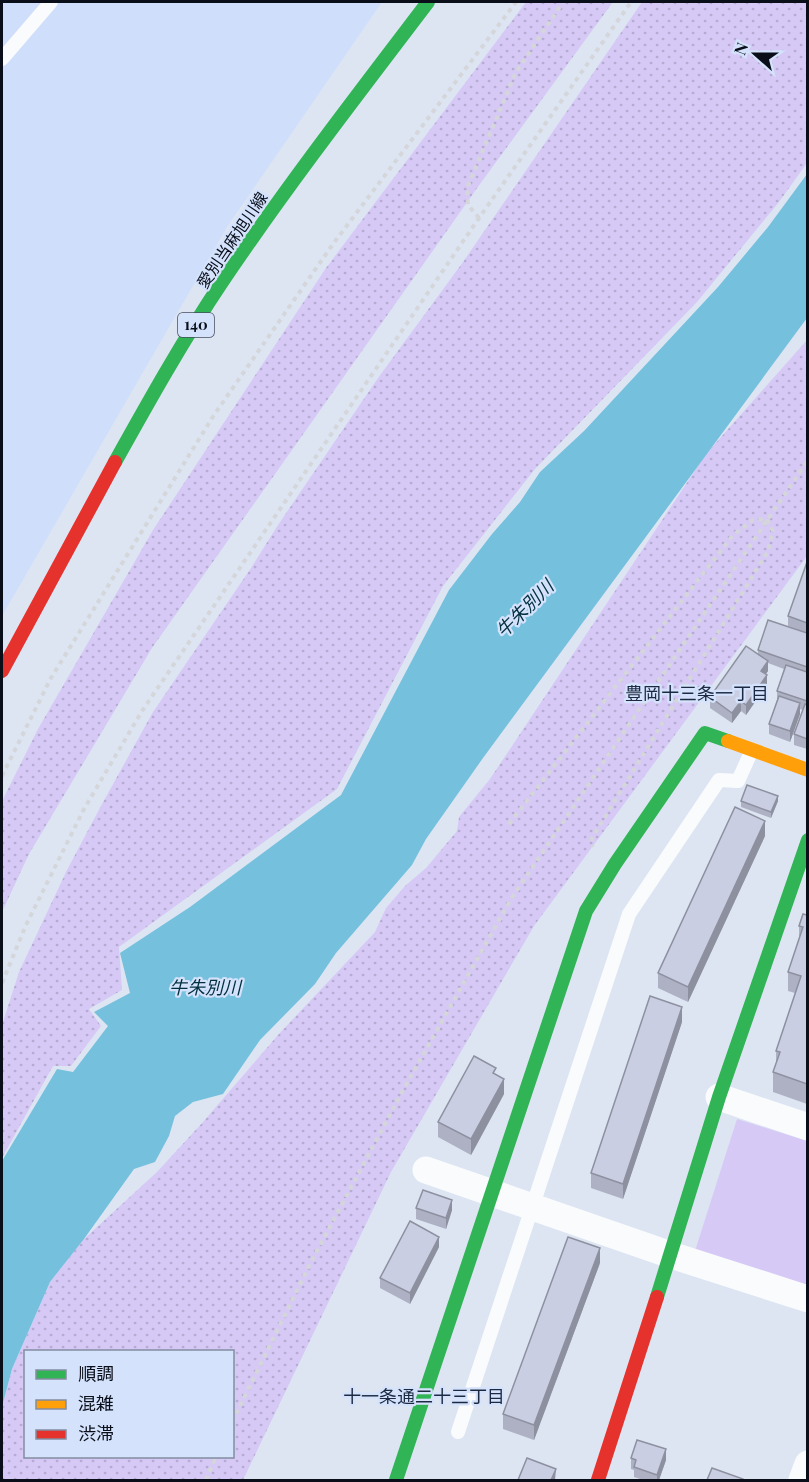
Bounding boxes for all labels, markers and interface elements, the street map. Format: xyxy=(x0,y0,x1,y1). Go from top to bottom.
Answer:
north arrow xyxy=(725,24,785,84)
text: N xyxy=(729,39,753,58)
street label: 愛別当麻旭川線 xyxy=(192,187,272,292)
road number: 140 xyxy=(178,313,214,337)
water label: 牛朱別川 xyxy=(490,573,560,642)
district label: 豊岡十三条一丁目 xyxy=(625,681,769,705)
water label: 牛朱別川 xyxy=(169,975,243,999)
legend xyxy=(24,1350,234,1458)
text: 順調 xyxy=(78,1361,114,1385)
district label: 十一条通二十三丁目 xyxy=(343,1384,505,1408)
text: 混雑 xyxy=(78,1391,114,1415)
text: 渋滞 xyxy=(78,1421,114,1445)

